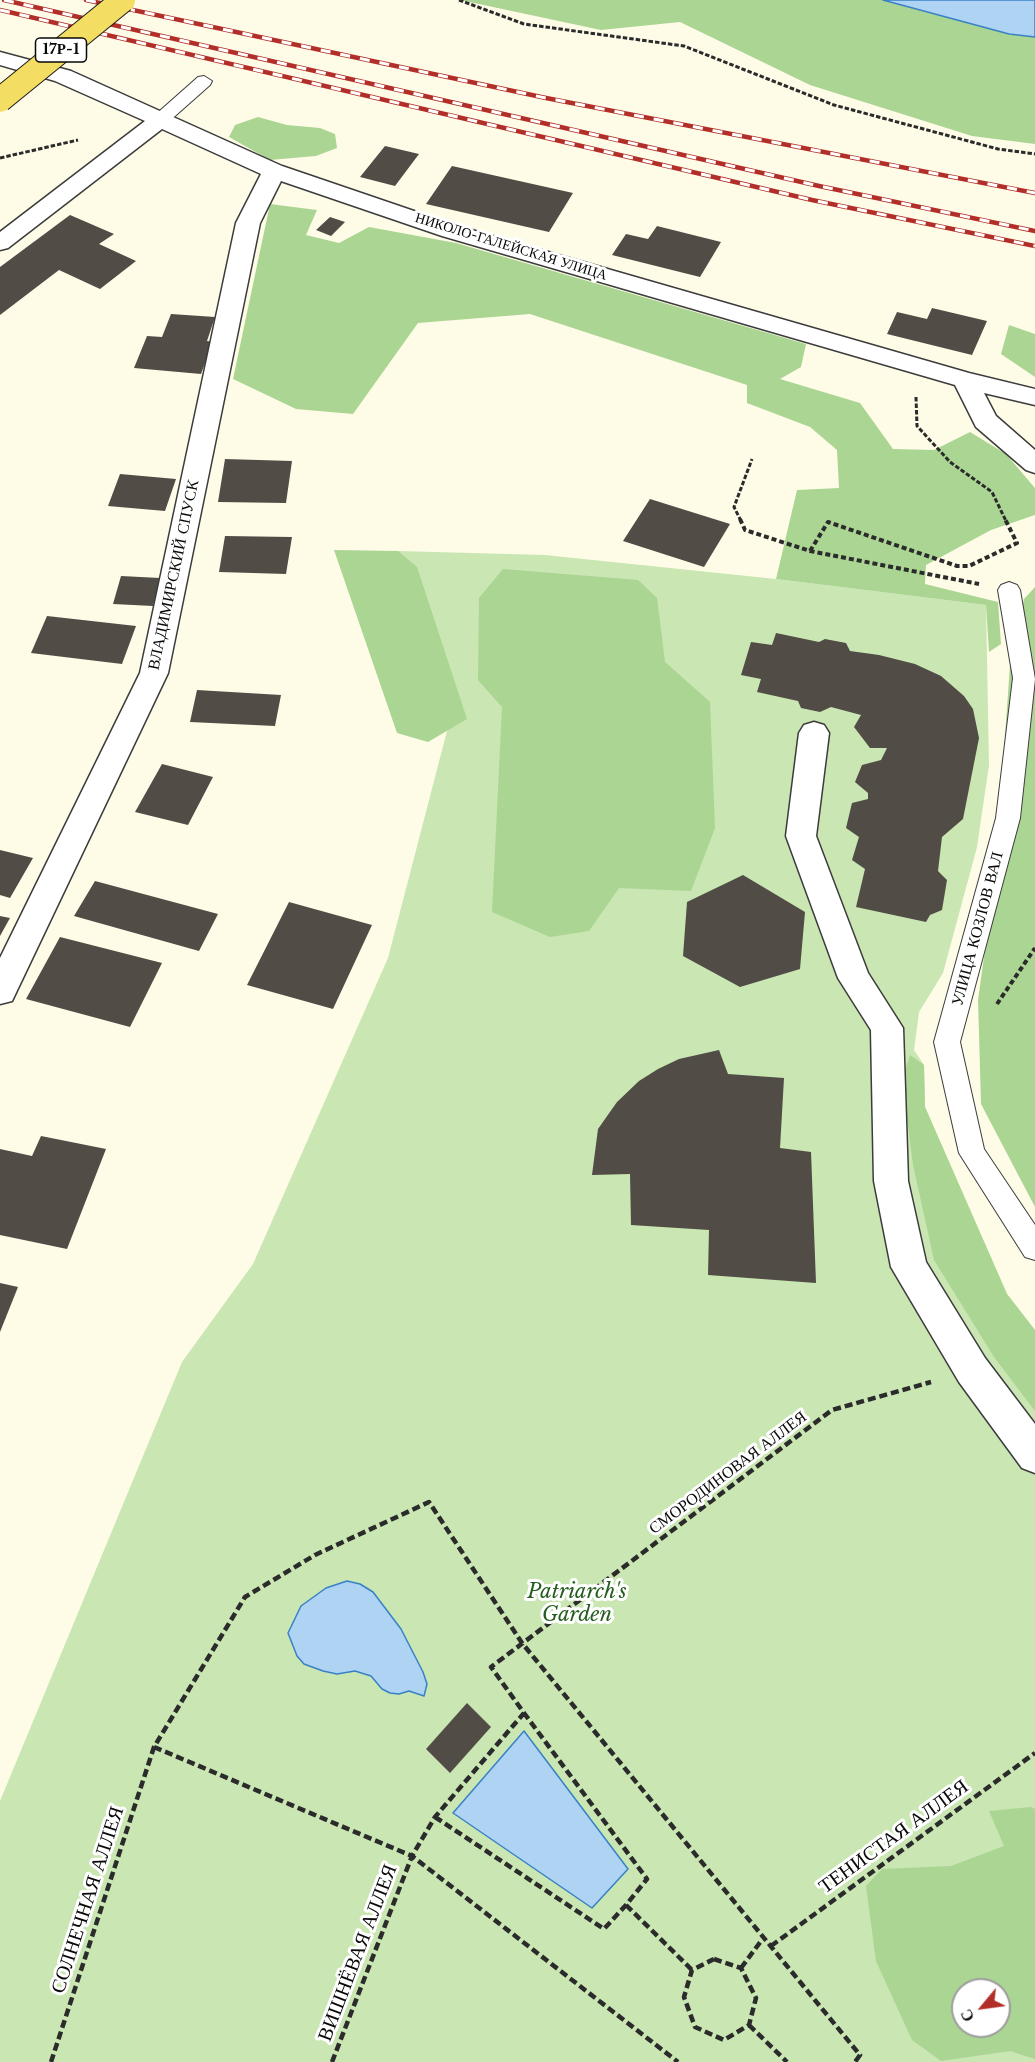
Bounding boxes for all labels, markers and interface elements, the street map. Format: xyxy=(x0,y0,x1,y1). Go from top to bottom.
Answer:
road number: 17Р-1 xyxy=(36,38,86,62)
street label: НИКОЛО-ГАЛЕЙСКАЯ УЛИЦА xyxy=(413,210,609,284)
street label: ВЛАДИМИРСКИЙ СПУСК xyxy=(144,478,204,672)
street label: УЛИЦА КОЗЛОВ ВАЛ xyxy=(948,850,1008,1008)
street label: СМОРОДИНОВАЯ АЛЛЕЯ xyxy=(646,1408,810,1538)
park label: Patriarch's Garden xyxy=(527,1580,627,1627)
street label: ТЕНИСТАЯ АЛЛЕЯ xyxy=(815,1775,973,1899)
street label: СОЛНЕЧНАЯ АЛЛЕЯ xyxy=(46,1804,130,1996)
street label: ВИШНЁВАЯ АЛЛЕЯ xyxy=(313,1861,403,2045)
north arrow xyxy=(951,1978,1011,2038)
text: С xyxy=(955,2006,979,2026)

